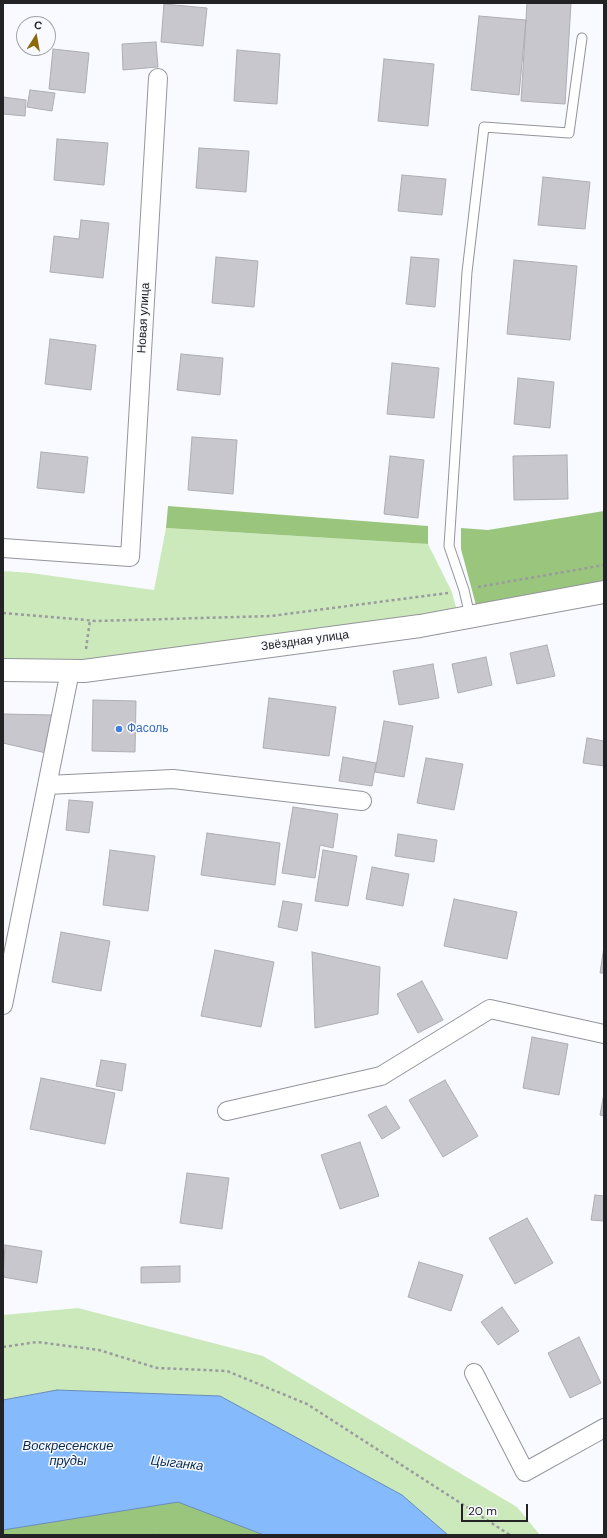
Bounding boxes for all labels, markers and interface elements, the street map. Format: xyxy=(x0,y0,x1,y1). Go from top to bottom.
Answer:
north arrow xyxy=(16,16,56,56)
text: С xyxy=(33,18,43,33)
street label: Новая улица xyxy=(135,282,153,354)
street label: Звёздная улица xyxy=(260,628,350,654)
place label: Фасоль xyxy=(127,722,169,736)
marker: Фасоль xyxy=(114,724,124,734)
water label: Воскресенские пруды xyxy=(23,1439,113,1470)
water label: Цыганка xyxy=(150,1453,204,1475)
scale bar xyxy=(463,1496,530,1522)
text: 20 m xyxy=(468,1503,497,1519)

